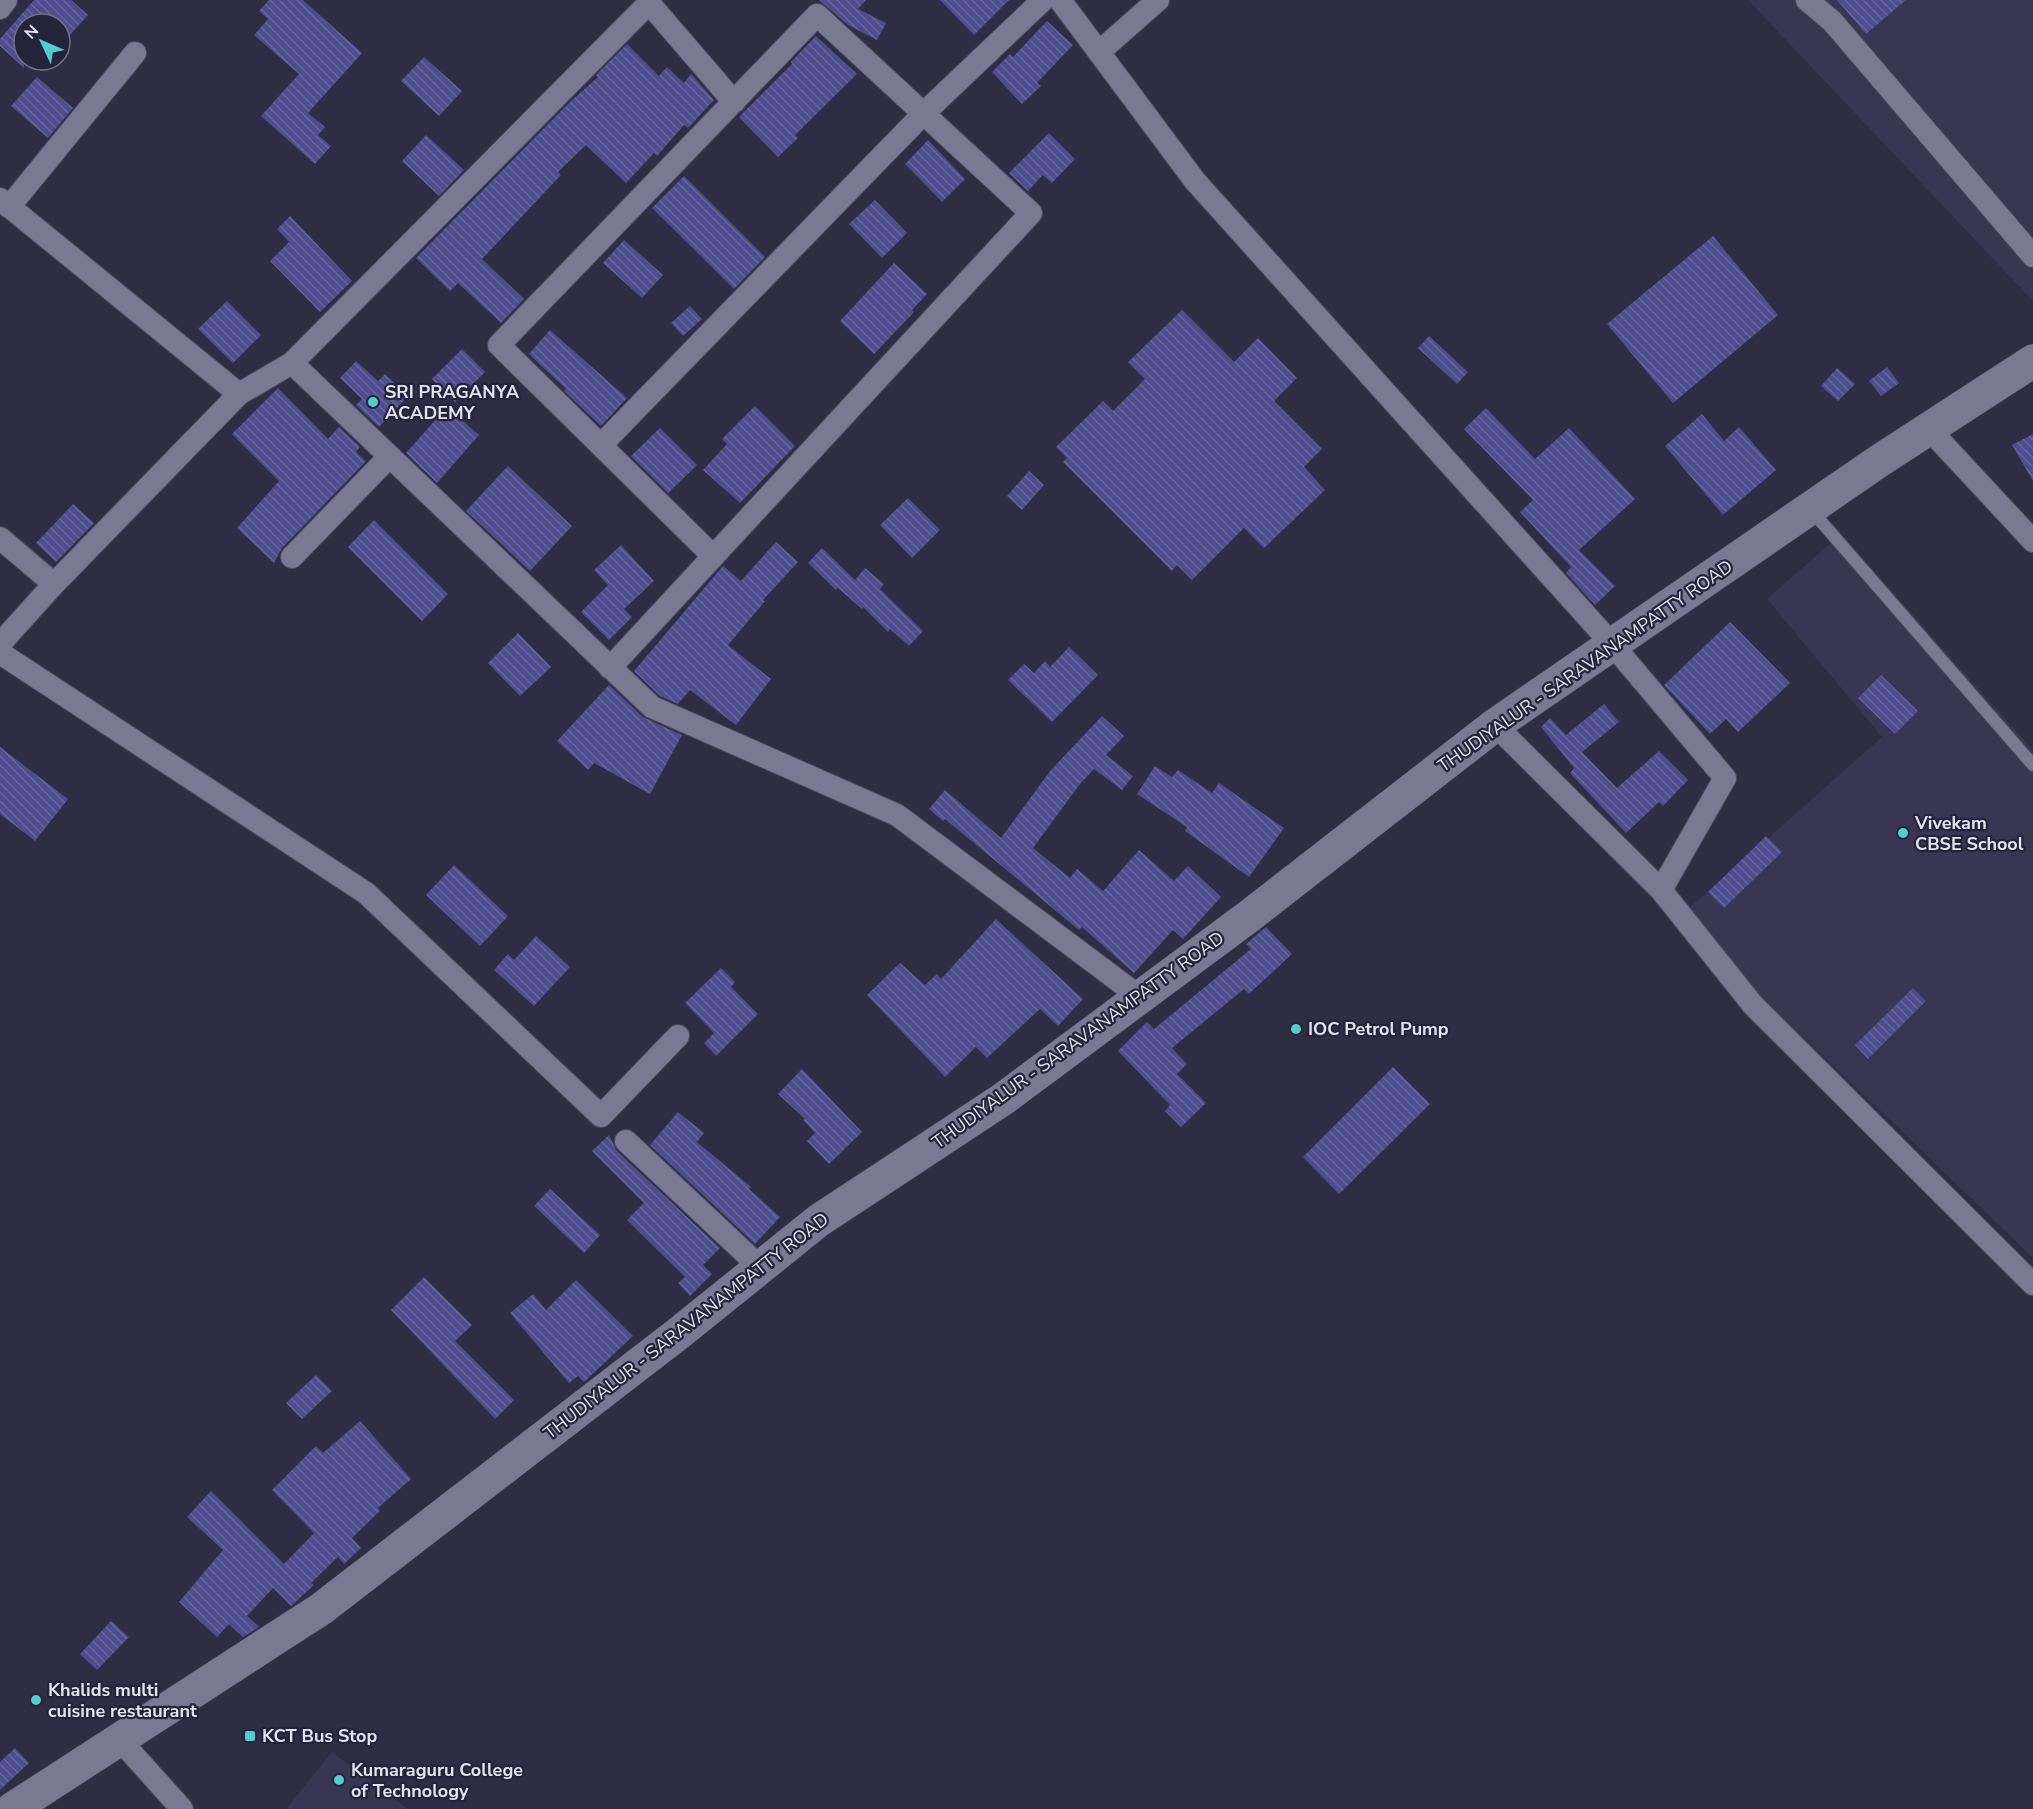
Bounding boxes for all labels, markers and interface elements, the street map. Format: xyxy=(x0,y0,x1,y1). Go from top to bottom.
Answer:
north arrow xyxy=(12,12,72,72)
text: N xyxy=(20,20,44,44)
place label: SRI PRAGANYA ACADEMY xyxy=(385,380,520,425)
marker: SRI PRAGANYA ACADEMY xyxy=(366,395,380,409)
street label: THUDIYALUR - SARAVANAMPATTY ROAD xyxy=(1433,554,1737,778)
place label: Vivekam CBSE School xyxy=(1914,811,2024,856)
marker: Vivekam CBSE School xyxy=(1896,826,1910,840)
street label: THUDIYALUR - SARAVANAMPATTY ROAD xyxy=(927,926,1229,1154)
place label: IOC Petrol Pump xyxy=(1308,1017,1449,1041)
marker: IOC Petrol Pump xyxy=(1289,1022,1303,1036)
street label: THUDIYALUR - SARAVANAMPATTY ROAD xyxy=(539,1207,833,1445)
place label: Khalids multi cuisine restaurant xyxy=(48,1678,197,1723)
marker: Khalids multi cuisine restaurant xyxy=(29,1693,43,1707)
place label: KCT Bus Stop xyxy=(262,1724,377,1748)
marker: KCT Bus Stop xyxy=(243,1729,257,1743)
place label: Kumaraguru College of Technology xyxy=(351,1758,523,1803)
marker: Kumaraguru College of Technology xyxy=(332,1773,346,1787)

